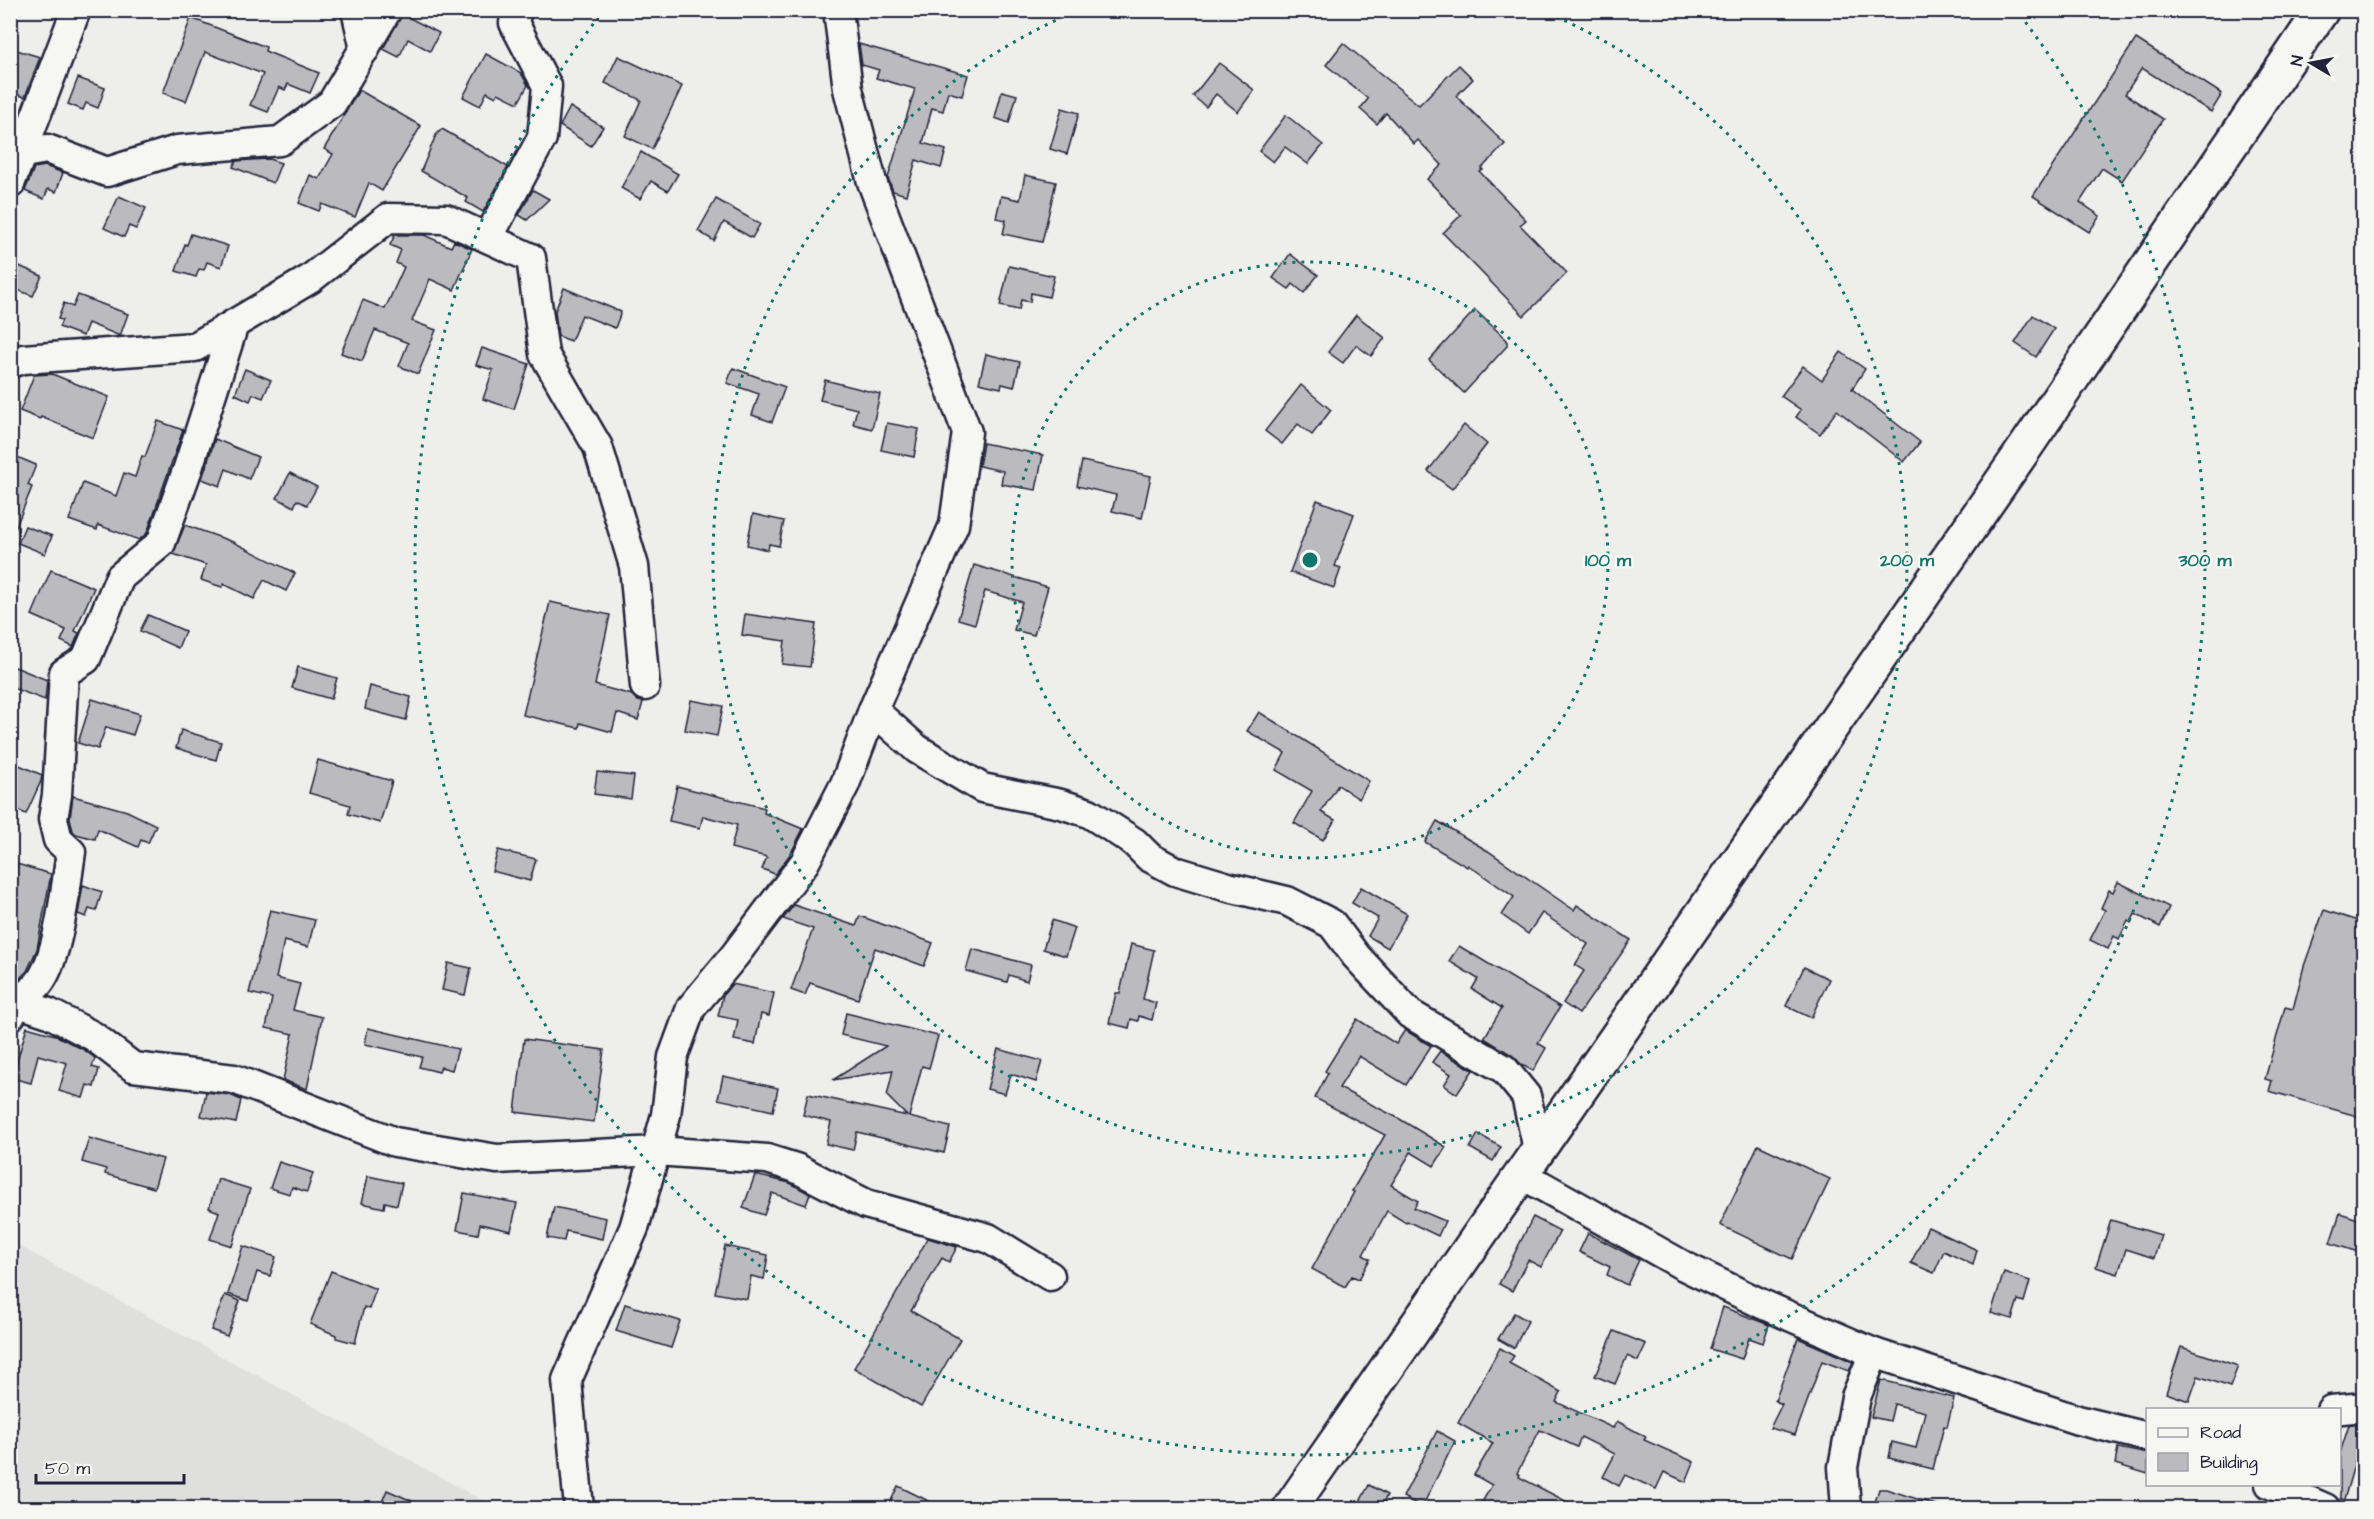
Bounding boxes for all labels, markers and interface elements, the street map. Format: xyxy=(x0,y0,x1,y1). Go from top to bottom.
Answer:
north arrow xyxy=(2281,33,2341,93)
text: N xyxy=(2286,54,2309,67)
text: 100 m xyxy=(1585,548,1632,573)
text: 200 m xyxy=(1879,548,1935,573)
text: 300 m xyxy=(2177,548,2233,573)
centre of rings xyxy=(1300,550,1320,570)
legend xyxy=(2146,1408,2341,1486)
text: Road xyxy=(2200,1420,2241,1445)
scale bar xyxy=(36,1447,184,1485)
text: Building xyxy=(2200,1450,2258,1476)
text: 50 m xyxy=(45,1456,90,1481)

